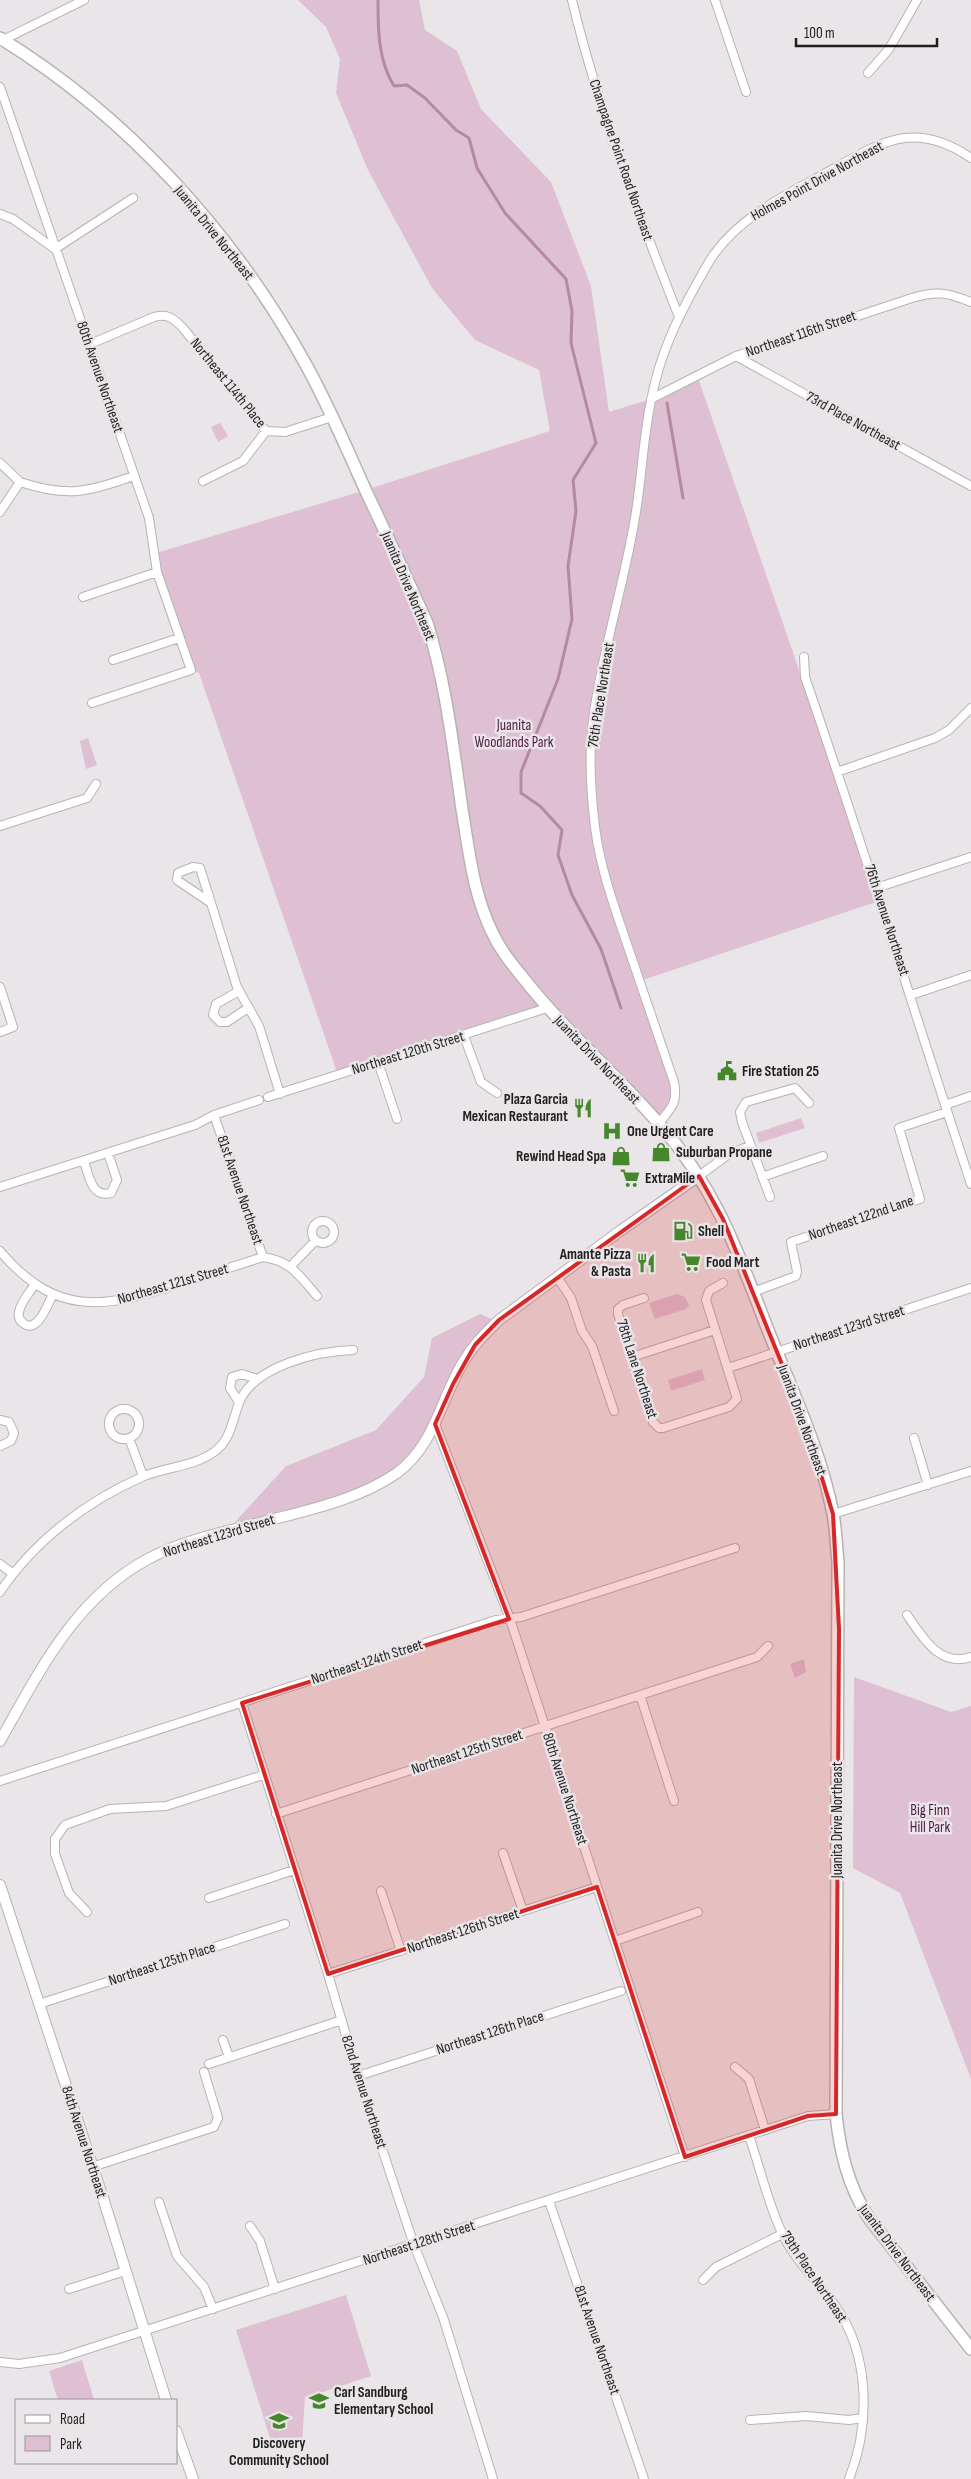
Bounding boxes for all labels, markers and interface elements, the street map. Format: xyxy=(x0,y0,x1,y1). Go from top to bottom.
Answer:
scale bar xyxy=(796,15,937,47)
text: 100 m xyxy=(804,24,835,43)
street label: Champagne Point Road Northeast xyxy=(584,77,658,243)
street label: Holmes Point Drive Northeast xyxy=(747,136,887,225)
street label: Juanita Drive Northeast xyxy=(169,181,258,285)
street label: Northeast 116th Street xyxy=(743,306,859,362)
street label: 80th Avenue Northeast xyxy=(72,319,128,436)
street label: Northeast 114th Place xyxy=(186,334,270,432)
street label: 73rd Place Northeast xyxy=(802,387,904,455)
street label: Juanita Drive Northeast xyxy=(376,528,440,644)
street label: 76th Place Northeast xyxy=(583,641,619,749)
park label: Juanita Woodlands Park xyxy=(474,716,554,752)
street label: 76th Avenue Northeast xyxy=(860,862,914,979)
street label: Juanita Drive Northeast xyxy=(549,1011,645,1109)
street label: Northeast 120th Street xyxy=(349,1027,467,1079)
public building icon: Fire Station 25 xyxy=(716,1060,738,1082)
place label: Fire Station 25 xyxy=(742,1062,820,1081)
place label: Plaza Garcia Mexican Restaurant xyxy=(462,1090,568,1126)
restaurant icon: Plaza Garcia Mexican Restaurant xyxy=(572,1097,594,1119)
hospital icon: One Urgent Care xyxy=(601,1120,623,1142)
place label: One Urgent Care xyxy=(627,1122,714,1141)
street label: 81st Avenue Northeast xyxy=(212,1133,268,1248)
shop icon: Suburban Propane xyxy=(650,1141,672,1163)
place label: Suburban Propane xyxy=(676,1143,772,1162)
shop icon: Rewind Head Spa xyxy=(610,1145,632,1167)
place label: Rewind Head Spa xyxy=(516,1147,606,1166)
supermarket icon: ExtraMile xyxy=(619,1167,641,1189)
place label: ExtraMile xyxy=(645,1169,695,1188)
street label: Northeast 122nd Lane xyxy=(806,1191,916,1245)
fuel station icon: Shell xyxy=(672,1220,694,1242)
place label: Shell xyxy=(698,1222,724,1241)
place label: Amante Pizza & Pasta xyxy=(559,1245,631,1281)
supermarket icon: Food Mart xyxy=(680,1251,702,1273)
restaurant icon: Amante Pizza & Pasta xyxy=(635,1252,657,1274)
place label: Food Mart xyxy=(706,1253,759,1272)
street label: Northeast 121st Street xyxy=(115,1259,231,1309)
street label: Northeast 123rd Street xyxy=(791,1301,907,1355)
street label: 78th Lane Northeast xyxy=(612,1317,662,1421)
street label: Juanita Drive Northeast xyxy=(773,1361,831,1478)
street label: Northeast 123rd Street xyxy=(161,1510,278,1562)
street label: Northeast 124th Street xyxy=(309,1635,426,1689)
street label: Northeast 125th Street xyxy=(409,1725,526,1779)
street label: 80th Avenue Northeast xyxy=(538,1731,592,1848)
street label: Juanita Drive Northeast xyxy=(828,1761,847,1879)
park label: Big Finn Hill Park xyxy=(910,1801,950,1837)
street label: Northeast 126th Street xyxy=(405,1904,522,1958)
street label: Northeast 125th Place xyxy=(106,1938,218,1990)
street label: Northeast 126th Place xyxy=(434,2007,546,2059)
street label: 82nd Avenue Northeast xyxy=(337,2033,391,2152)
street label: 84th Avenue Northeast xyxy=(57,2084,111,2201)
street label: Juanita Drive Northeast xyxy=(854,2200,940,2306)
street label: Northeast 128th Street xyxy=(361,2216,478,2270)
street label: 79th Place Northeast xyxy=(776,2228,852,2327)
street label: 81st Avenue Northeast xyxy=(569,2283,625,2398)
place label: Carl Sandburg Elementary School xyxy=(334,2383,433,2419)
school or university icon: Carl Sandburg Elementary School xyxy=(308,2390,330,2412)
legend xyxy=(15,2399,178,2464)
text: Road xyxy=(60,2410,85,2429)
school or university icon: Discovery Community School xyxy=(268,2410,290,2432)
place label: Discovery Community School xyxy=(229,2434,329,2470)
text: Park xyxy=(60,2435,82,2454)

